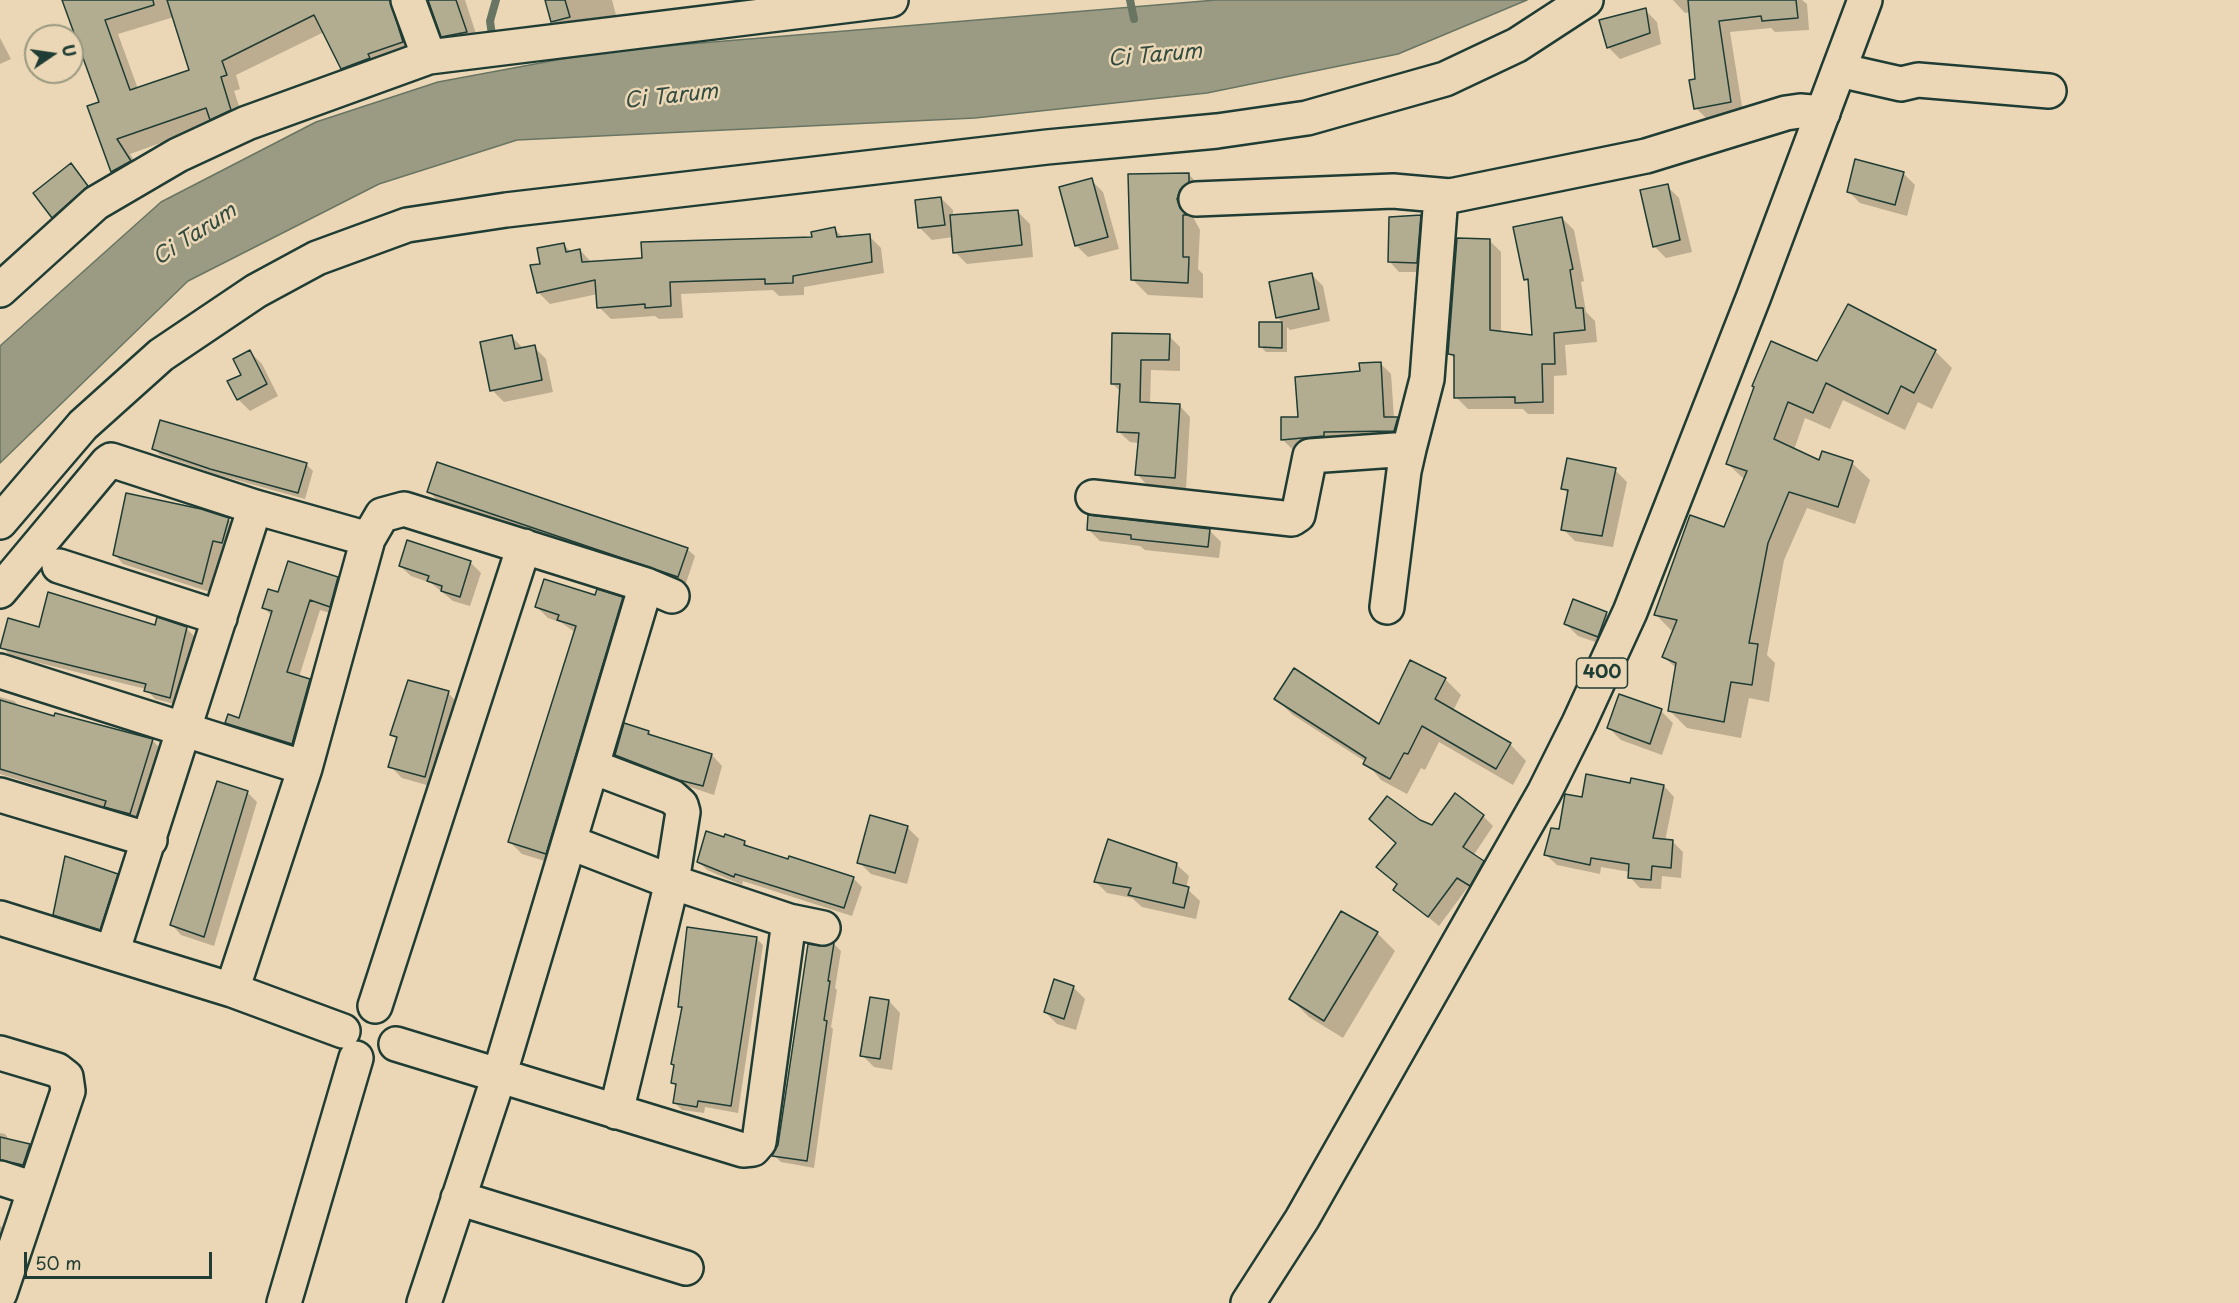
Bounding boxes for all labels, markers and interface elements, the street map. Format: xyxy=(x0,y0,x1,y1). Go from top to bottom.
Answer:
north arrow xyxy=(24,24,84,84)
water label: Ci Tarum xyxy=(1107,39,1203,73)
text: U xyxy=(57,42,83,59)
water label: Ci Tarum xyxy=(623,80,719,114)
water label: Ci Tarum xyxy=(149,199,241,271)
road number: 400 xyxy=(1576,658,1628,688)
scale bar xyxy=(27,1240,214,1278)
text: 50 m xyxy=(35,1249,82,1276)

